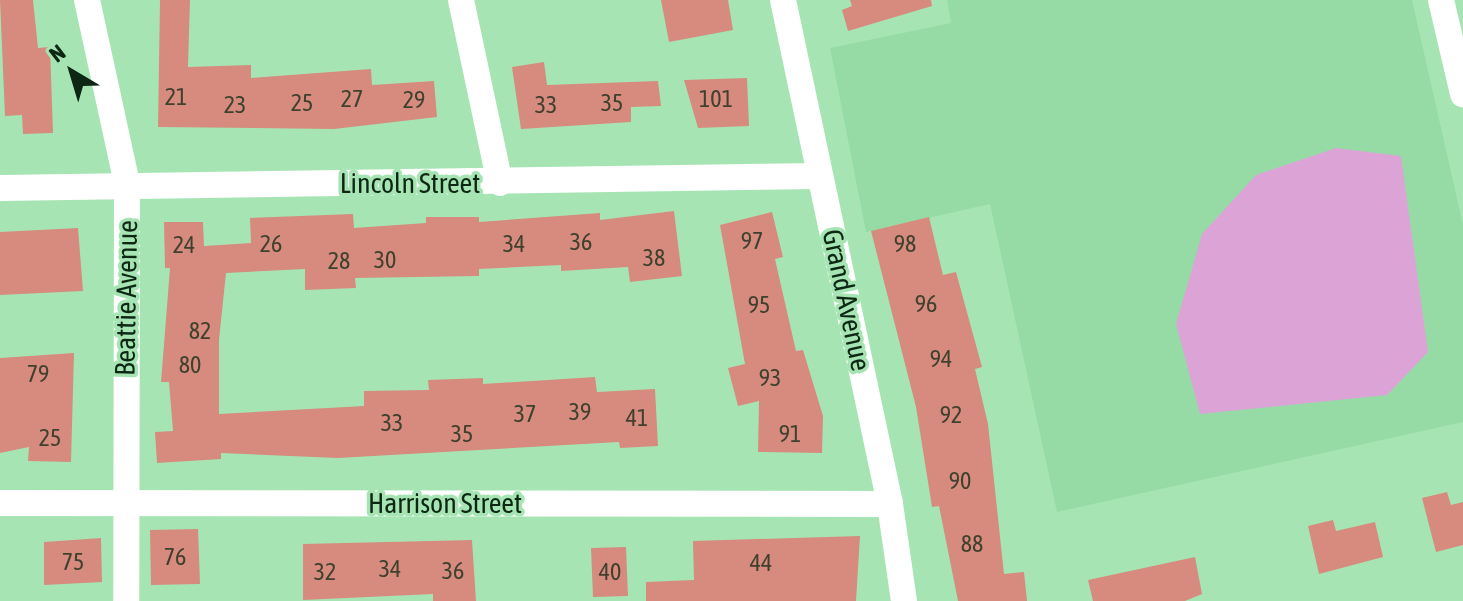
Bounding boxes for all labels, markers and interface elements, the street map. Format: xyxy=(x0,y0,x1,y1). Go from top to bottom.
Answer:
north arrow xyxy=(32,32,112,112)
text: N xyxy=(44,39,70,67)
house number: 21 xyxy=(165,83,187,111)
house number: 27 xyxy=(341,85,363,113)
house number: 101 xyxy=(699,85,733,113)
house number: 29 xyxy=(403,86,425,114)
house number: 25 xyxy=(291,89,313,117)
house number: 35 xyxy=(601,89,623,117)
house number: 23 xyxy=(224,91,246,119)
house number: 33 xyxy=(535,91,557,119)
street label: Lincoln Street xyxy=(340,166,480,200)
street label: Beattie Avenue xyxy=(108,220,144,376)
street label: Grand Avenue xyxy=(816,226,878,374)
house number: 97 xyxy=(741,227,763,255)
house number: 36 xyxy=(570,228,592,256)
house number: 26 xyxy=(260,230,282,258)
house number: 34 xyxy=(503,230,525,258)
house number: 98 xyxy=(894,230,916,258)
house number: 24 xyxy=(173,231,195,259)
house number: 38 xyxy=(643,244,665,272)
house number: 30 xyxy=(374,246,396,274)
house number: 28 xyxy=(328,247,350,275)
house number: 96 xyxy=(915,290,937,318)
house number: 95 xyxy=(748,291,770,319)
house number: 82 xyxy=(189,317,211,345)
house number: 94 xyxy=(930,345,952,373)
house number: 80 xyxy=(179,351,201,379)
house number: 79 xyxy=(27,360,49,388)
house number: 93 xyxy=(759,364,781,392)
house number: 39 xyxy=(569,398,591,426)
house number: 37 xyxy=(514,400,536,428)
house number: 92 xyxy=(940,401,962,429)
house number: 41 xyxy=(626,404,648,432)
house number: 33 xyxy=(381,409,403,437)
house number: 35 xyxy=(451,420,473,448)
house number: 91 xyxy=(779,420,801,448)
house number: 25 xyxy=(39,424,61,452)
house number: 90 xyxy=(949,467,971,495)
street label: Harrison Street xyxy=(368,486,522,520)
house number: 88 xyxy=(961,530,983,558)
house number: 76 xyxy=(164,543,186,571)
house number: 75 xyxy=(62,548,84,576)
house number: 44 xyxy=(750,549,772,577)
house number: 34 xyxy=(379,555,401,583)
house number: 36 xyxy=(442,557,464,585)
house number: 32 xyxy=(314,558,336,586)
house number: 40 xyxy=(599,558,621,586)

